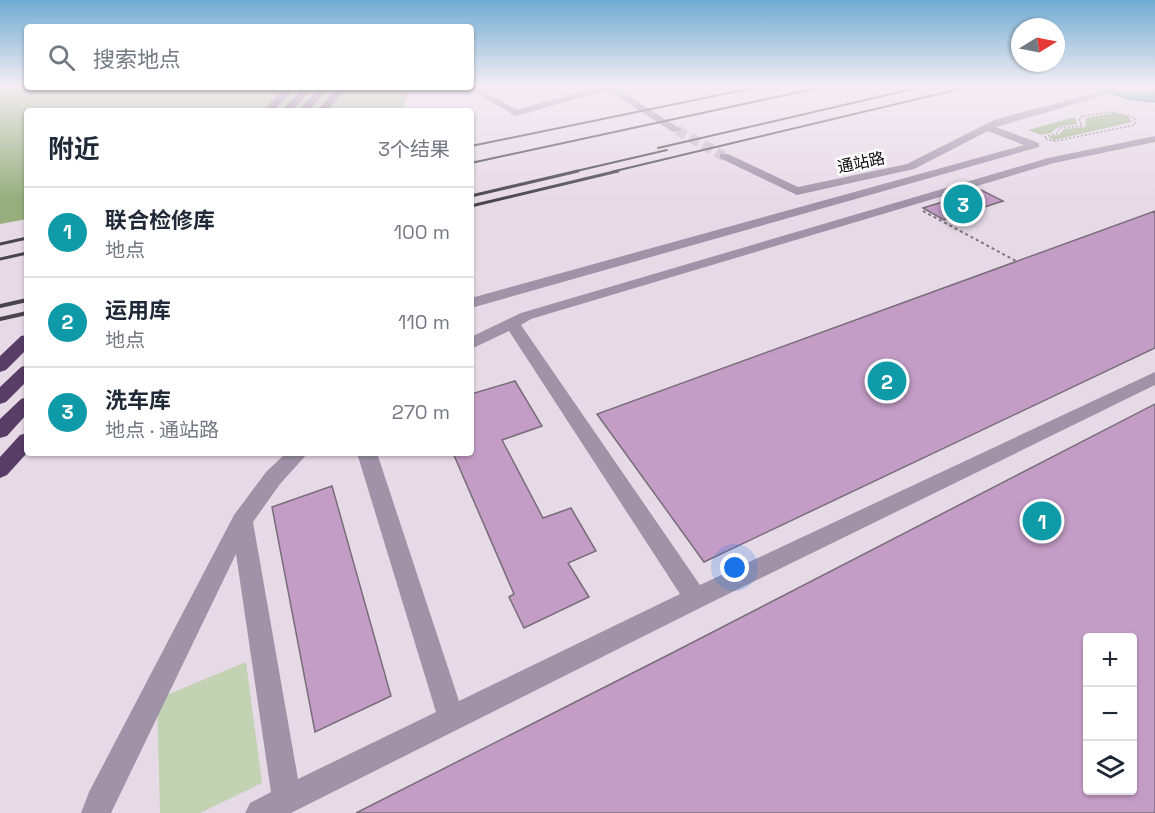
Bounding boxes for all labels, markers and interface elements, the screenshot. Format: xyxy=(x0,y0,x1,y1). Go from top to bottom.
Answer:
north arrow xyxy=(1011,18,1065,72)
search box xyxy=(24,24,474,90)
icon: search xyxy=(45,41,78,74)
text: 搜索地点 xyxy=(93,45,181,73)
text: 附近 xyxy=(48,132,100,166)
text: 3个结果 xyxy=(378,136,450,162)
street label: 通站路 xyxy=(835,147,887,178)
pin: 3 xyxy=(944,182,982,226)
text: 联合检修库 xyxy=(105,206,215,234)
text: 1 xyxy=(63,219,72,245)
text: 100 m xyxy=(394,219,450,245)
text: 地点 xyxy=(105,237,145,263)
text: 运用库 xyxy=(105,296,171,324)
text: 2 xyxy=(62,309,73,335)
text: 110 m xyxy=(398,309,450,335)
text: 地点 xyxy=(105,327,145,353)
pin: 2 xyxy=(868,358,906,404)
text: 洗车库 xyxy=(105,386,171,414)
text: 3 xyxy=(61,399,74,425)
text: 270 m xyxy=(392,399,450,425)
text: 地点 · 通站路 xyxy=(105,417,219,443)
pin: 1 xyxy=(1022,498,1062,544)
your location xyxy=(720,553,749,582)
map controls xyxy=(1083,633,1137,795)
button: + xyxy=(1083,633,1137,687)
button: − xyxy=(1083,687,1137,741)
button: layers xyxy=(1083,741,1137,795)

